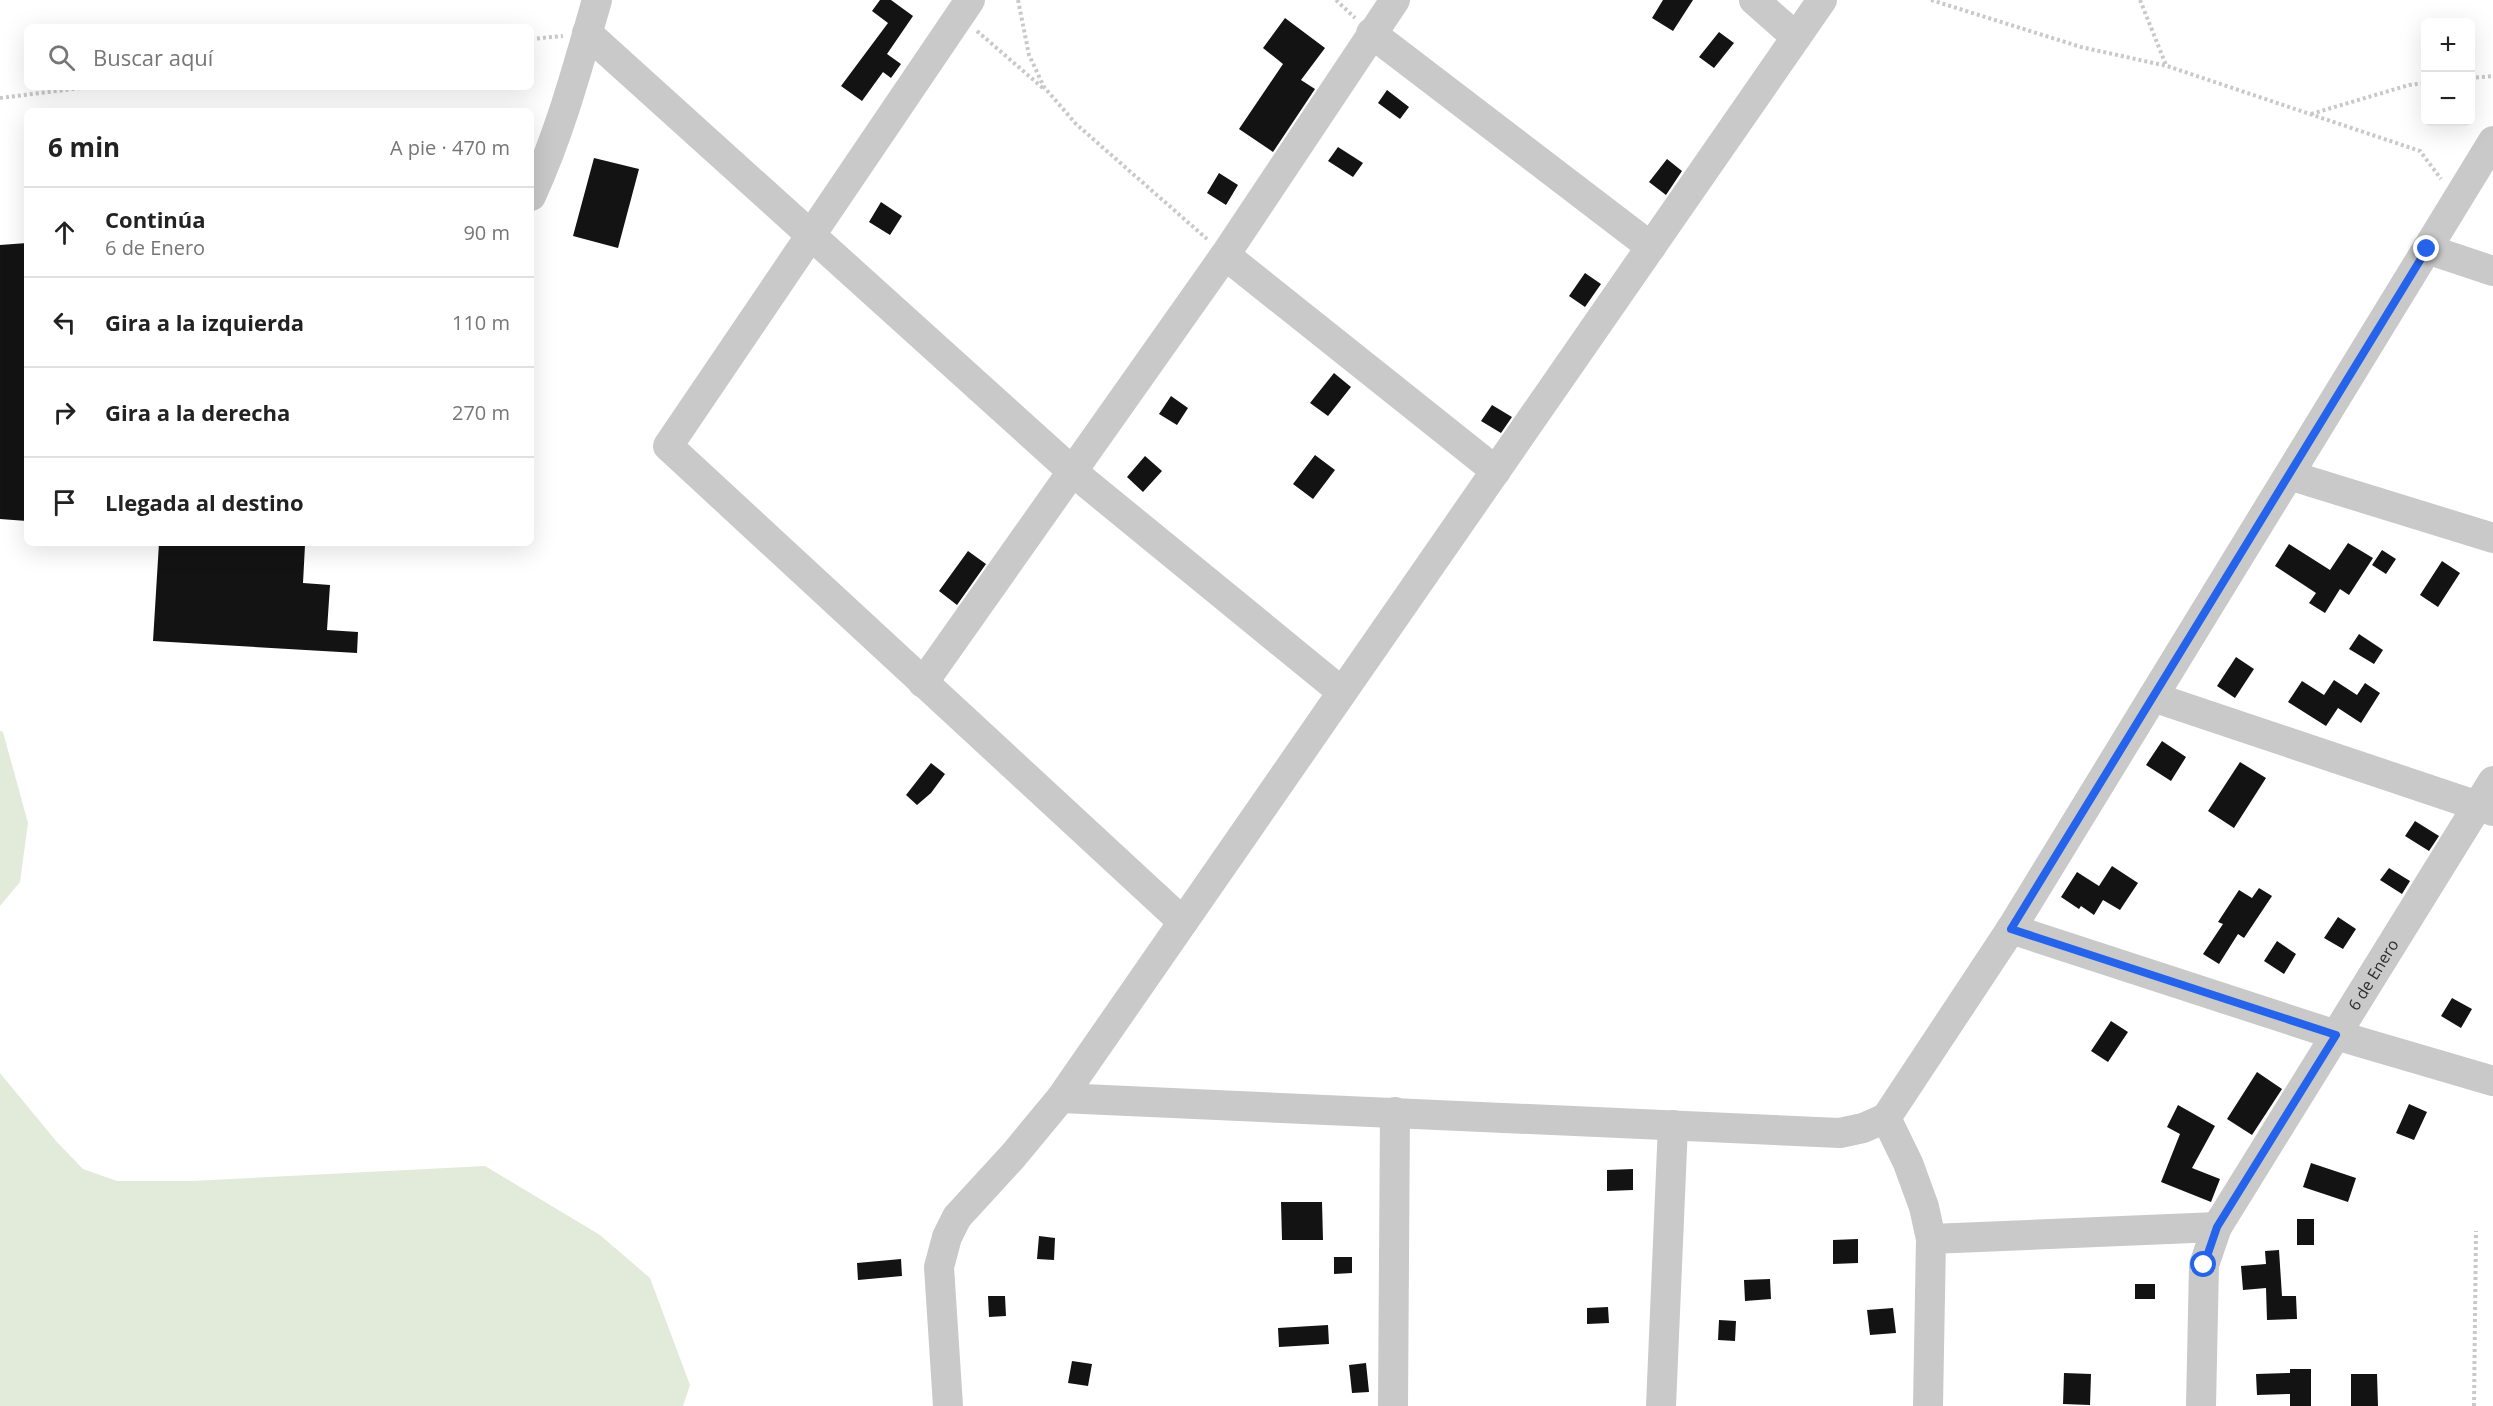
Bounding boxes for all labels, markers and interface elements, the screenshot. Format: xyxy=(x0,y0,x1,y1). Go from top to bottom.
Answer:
map controls xyxy=(2421,18,2475,126)
button: + xyxy=(2421,18,2475,72)
search box xyxy=(24,24,534,90)
icon: search xyxy=(45,41,78,74)
text: Buscar aquí xyxy=(93,42,213,72)
button: − xyxy=(2421,72,2475,126)
text: 6 min xyxy=(48,129,120,165)
text: A pie · 470 m xyxy=(390,134,510,161)
text: Continúa xyxy=(105,204,206,234)
icon: ahead xyxy=(48,216,81,249)
text: 90 m xyxy=(463,219,510,246)
text: 6 de Enero xyxy=(105,234,205,261)
route end xyxy=(2413,235,2439,261)
icon: left xyxy=(48,306,81,339)
text: Gira a la izquierda xyxy=(105,307,304,337)
text: 110 m xyxy=(452,309,510,336)
icon: right xyxy=(48,396,81,429)
text: Gira a la derecha xyxy=(105,397,290,427)
text: 270 m xyxy=(452,399,510,426)
icon: arrive xyxy=(48,486,81,519)
text: Llegada al destino xyxy=(105,487,304,517)
street label: 6 de Enero xyxy=(2343,935,2404,1014)
route start xyxy=(2190,1251,2216,1277)

